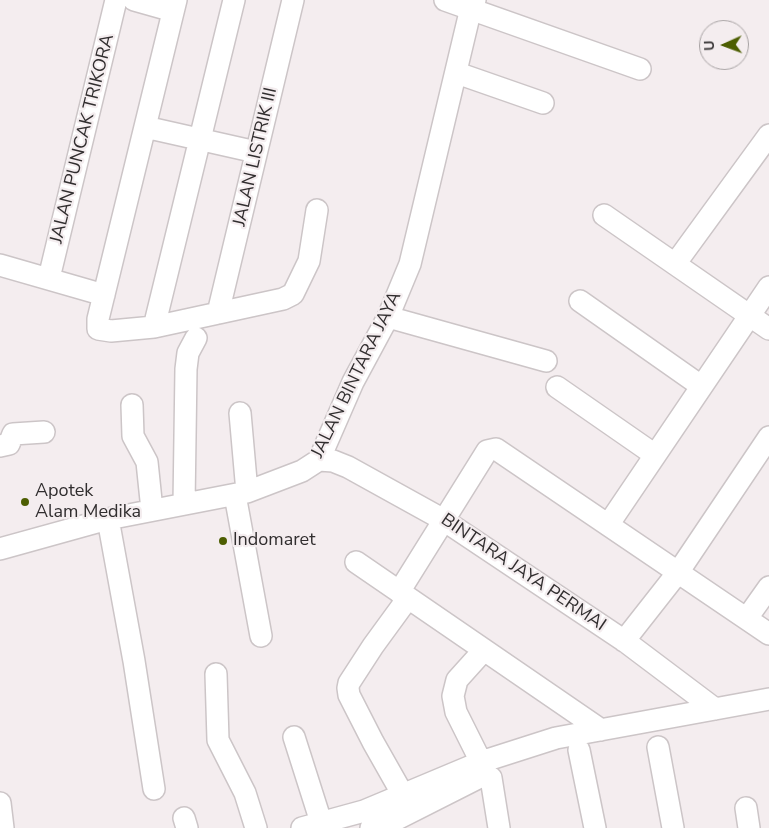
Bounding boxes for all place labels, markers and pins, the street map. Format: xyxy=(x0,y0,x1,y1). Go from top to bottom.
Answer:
place label: Apotek Alam Medika xyxy=(35,481,141,524)
marker: Apotek Alam Medika xyxy=(19,496,31,508)
place label: Indomaret xyxy=(233,530,315,552)
marker: Indomaret xyxy=(217,535,229,547)

